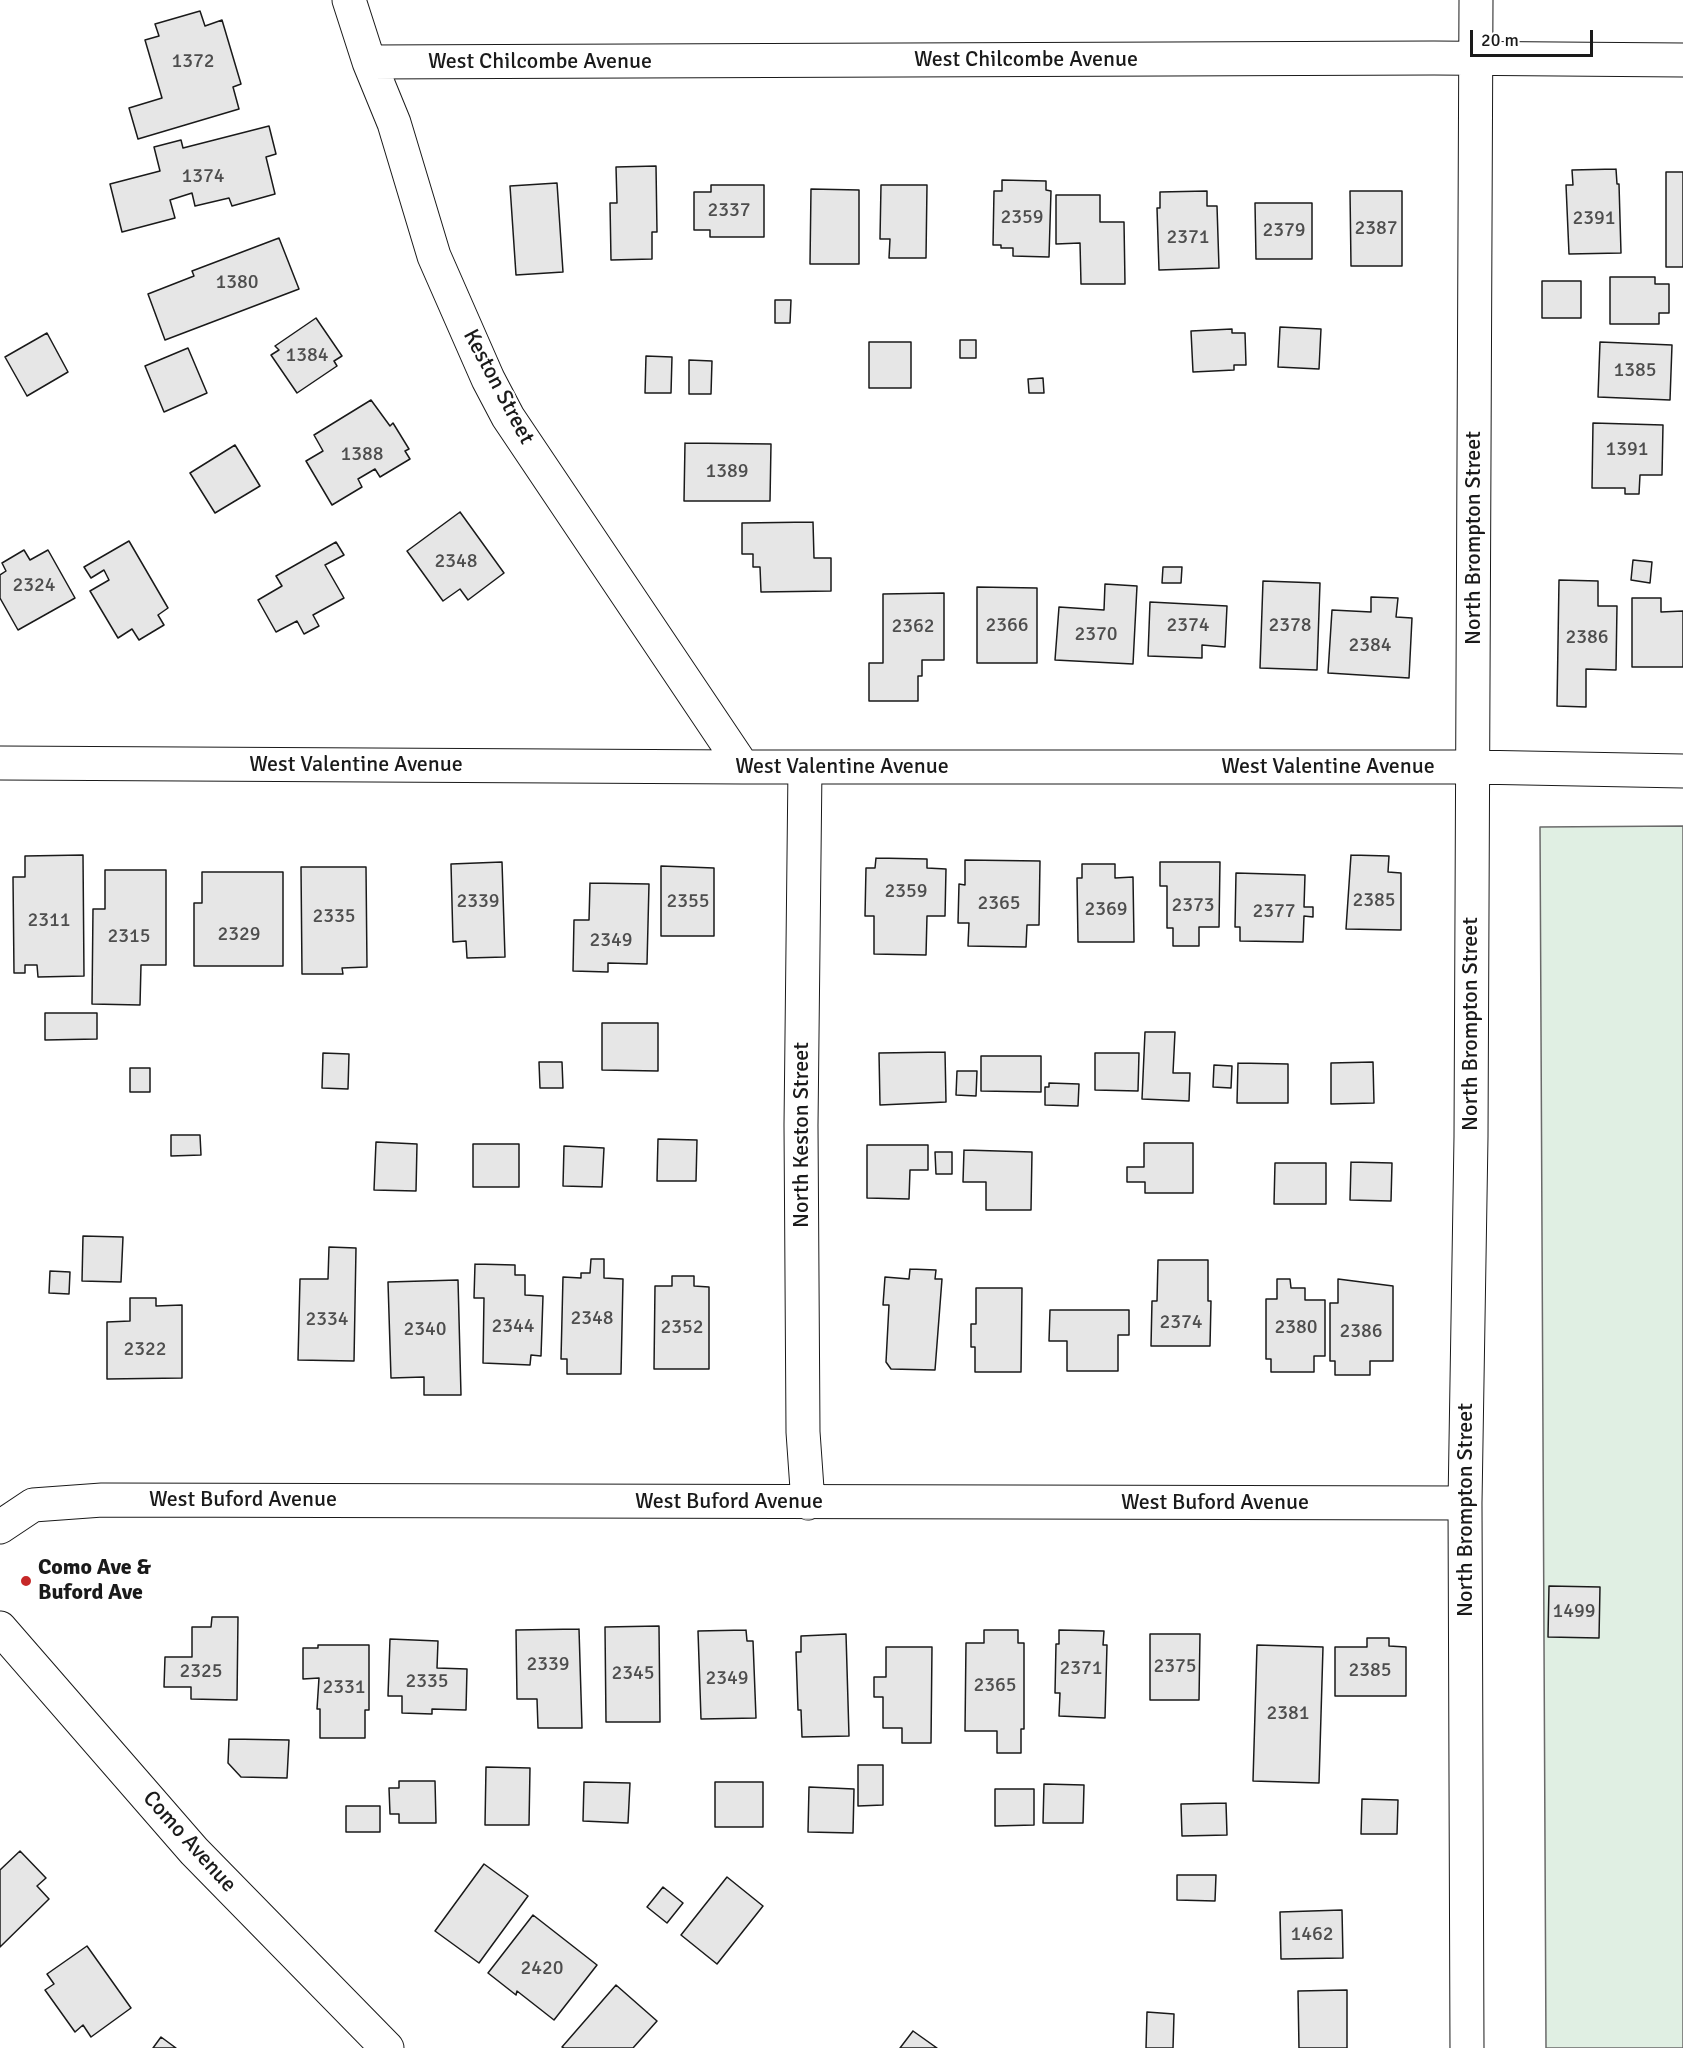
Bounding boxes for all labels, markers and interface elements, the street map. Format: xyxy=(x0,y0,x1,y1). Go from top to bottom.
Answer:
scale bar xyxy=(1473,18,1596,56)
text: 20 m xyxy=(1481,29,1519,51)
street label: West Chilcombe Avenue xyxy=(914,47,1138,73)
street label: West Chilcombe Avenue xyxy=(428,49,652,75)
house number: 1372 xyxy=(171,50,215,74)
house number: 1374 xyxy=(181,165,225,189)
house number: 2337 xyxy=(707,199,751,223)
house number: 2359 xyxy=(1000,206,1044,230)
house number: 2391 xyxy=(1572,207,1616,231)
house number: 2387 xyxy=(1354,217,1398,241)
house number: 2379 xyxy=(1262,219,1306,243)
house number: 2371 xyxy=(1166,226,1210,250)
house number: 1380 xyxy=(215,271,259,295)
street label: Keston Street xyxy=(457,325,539,449)
house number: 1384 xyxy=(285,344,329,368)
house number: 1385 xyxy=(1613,359,1657,383)
street label: North Brompton Street xyxy=(1461,431,1487,645)
house number: 1391 xyxy=(1605,438,1649,462)
house number: 1388 xyxy=(340,443,384,467)
house number: 1389 xyxy=(705,460,749,484)
house number: 2348 xyxy=(434,550,478,574)
house number: 2324 xyxy=(12,574,56,598)
house number: 2366 xyxy=(985,614,1029,638)
house number: 2374 xyxy=(1166,614,1210,638)
house number: 2378 xyxy=(1268,614,1312,638)
house number: 2362 xyxy=(891,615,935,639)
house number: 2370 xyxy=(1074,623,1118,647)
house number: 2386 xyxy=(1565,626,1609,650)
house number: 2384 xyxy=(1348,634,1392,658)
street label: West Valentine Avenue xyxy=(249,752,463,778)
street label: West Valentine Avenue xyxy=(735,754,949,780)
street label: West Valentine Avenue xyxy=(1221,754,1435,780)
house number: 2359 xyxy=(884,880,928,904)
house number: 2385 xyxy=(1352,889,1396,913)
house number: 2339 xyxy=(456,890,500,914)
house number: 2355 xyxy=(666,890,710,914)
house number: 2365 xyxy=(977,892,1021,916)
house number: 2373 xyxy=(1171,894,1215,918)
house number: 2369 xyxy=(1084,898,1128,922)
house number: 2377 xyxy=(1252,900,1296,924)
house number: 2335 xyxy=(312,905,356,929)
house number: 2311 xyxy=(27,909,71,933)
street label: North Brompton Street xyxy=(1458,917,1484,1131)
house number: 2329 xyxy=(217,923,261,947)
house number: 2315 xyxy=(107,925,151,949)
house number: 2349 xyxy=(589,929,633,953)
street label: North Keston Street xyxy=(789,1042,815,1228)
house number: 2348 xyxy=(570,1307,614,1331)
house number: 2334 xyxy=(305,1308,349,1332)
house number: 2374 xyxy=(1159,1311,1203,1335)
house number: 2344 xyxy=(491,1315,535,1339)
house number: 2352 xyxy=(660,1316,704,1340)
house number: 2380 xyxy=(1274,1316,1318,1340)
house number: 2340 xyxy=(403,1318,447,1342)
house number: 2386 xyxy=(1339,1320,1383,1344)
house number: 2322 xyxy=(123,1338,167,1362)
street label: North Brompton Street xyxy=(1453,1403,1479,1617)
street label: West Buford Avenue xyxy=(149,1487,337,1513)
street label: West Buford Avenue xyxy=(635,1489,823,1515)
street label: West Buford Avenue xyxy=(1121,1490,1309,1516)
place label: Como Ave & Buford Ave xyxy=(38,1555,151,1606)
marker: Como Ave & Buford Ave xyxy=(19,1574,33,1588)
house number: 1499 xyxy=(1552,1600,1596,1624)
house number: 2339 xyxy=(526,1653,570,1677)
house number: 2375 xyxy=(1153,1655,1197,1679)
house number: 2371 xyxy=(1059,1657,1103,1681)
house number: 2385 xyxy=(1348,1659,1392,1683)
house number: 2325 xyxy=(179,1660,223,1684)
house number: 2345 xyxy=(611,1662,655,1686)
house number: 2349 xyxy=(705,1667,749,1691)
house number: 2335 xyxy=(405,1670,449,1694)
house number: 2365 xyxy=(973,1674,1017,1698)
house number: 2331 xyxy=(322,1676,366,1700)
house number: 2381 xyxy=(1266,1702,1310,1726)
street label: Como Avenue xyxy=(137,1786,241,1898)
house number: 1462 xyxy=(1290,1923,1334,1947)
house number: 2420 xyxy=(520,1957,564,1981)

